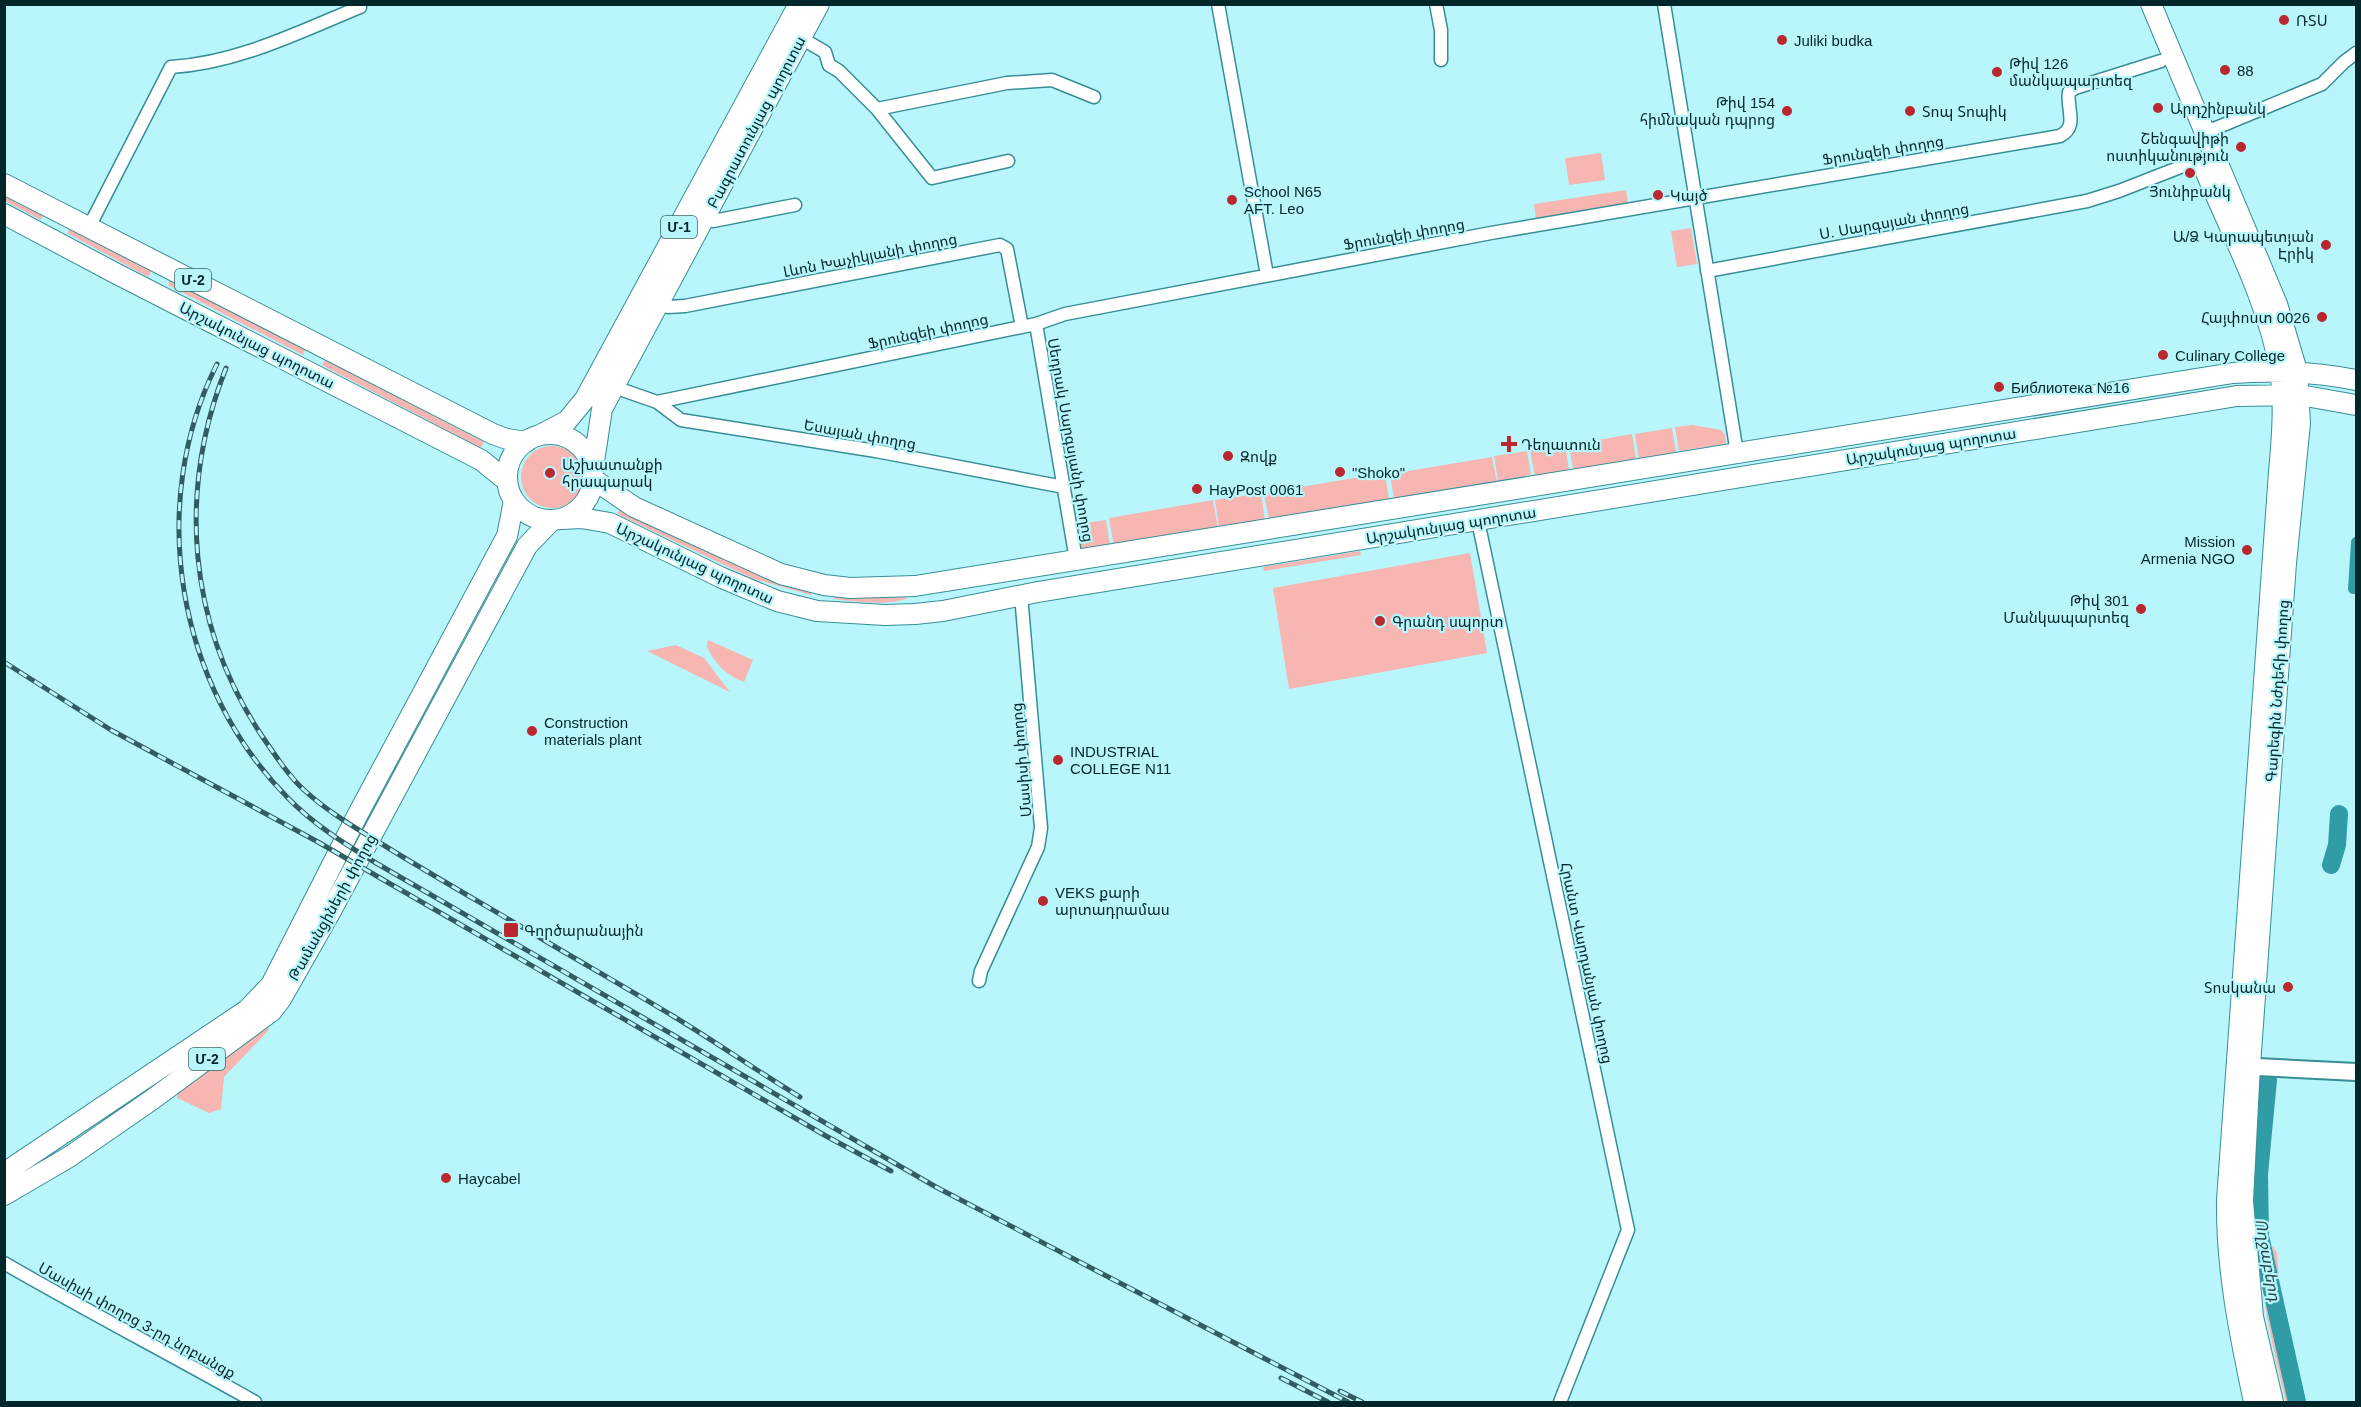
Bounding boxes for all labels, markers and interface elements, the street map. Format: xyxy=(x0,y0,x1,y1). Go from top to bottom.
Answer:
place label: ՌՏՍ xyxy=(2296,12,2328,29)
marker: ՌՏՍ xyxy=(2277,13,2291,27)
place label: Juliki budka xyxy=(1794,32,1873,49)
street label: Բագրատունյաց պողոտա xyxy=(703,33,809,211)
marker: Juliki budka xyxy=(1775,33,1789,47)
place label: Թիվ 126 մանկապարտեզ xyxy=(2009,55,2133,90)
place label: 88 xyxy=(2237,62,2254,79)
marker: 88 xyxy=(2218,63,2232,77)
marker: Թիվ 126 մանկապարտեզ xyxy=(1990,65,2004,79)
place label: Թիվ 154 հիմնական դպրոց xyxy=(1640,94,1775,129)
place label: Արդշինբանկ xyxy=(2170,100,2266,118)
marker: Արդշինբանկ xyxy=(2151,101,2165,115)
place label: Տոպ Տոպիկ xyxy=(1922,103,2007,121)
marker: Թիվ 154 հիմնական դպրոց xyxy=(1780,104,1794,118)
marker: Տոպ Տոպիկ xyxy=(1903,104,1917,118)
place label: Շենգավիթի ոստիկանություն xyxy=(2106,130,2229,165)
street label: Ֆրունզեի փողոց xyxy=(1821,132,1945,169)
marker: Շենգավիթի ոստիկանություն xyxy=(2234,140,2248,154)
marker: Յունիբանկ xyxy=(2183,166,2197,180)
place label: School N65 AFT. Leo xyxy=(1244,183,1322,217)
place label: Յունիբանկ xyxy=(2149,183,2231,201)
place label: Կայծ xyxy=(1670,187,1707,205)
marker: Կայծ xyxy=(1651,188,1665,202)
marker: School N65 AFT. Leo xyxy=(1225,193,1239,207)
street label: Ս. Սարգսյան փողոց xyxy=(1818,199,1970,244)
street label: Ֆրունզեի փողոց xyxy=(1342,215,1466,254)
road number: Մ-1 xyxy=(661,216,697,238)
place label: Ա/Ձ Կարապետյան Էրիկ xyxy=(2173,228,2314,263)
street label: Լևոն Խաչիկյանի փողոց xyxy=(782,230,959,281)
marker: Ա/Ձ Կարապետյան Էրիկ xyxy=(2319,238,2333,252)
road number: Մ-2 xyxy=(175,269,211,291)
street label: Արշակունյաց պողոտա xyxy=(176,298,337,393)
place label: Հայփոստ 0026 xyxy=(2201,309,2310,327)
street label: Ֆրունզեի փողոց xyxy=(866,310,990,353)
marker: Հայփոստ 0026 xyxy=(2315,310,2329,324)
street label: Սեդրակ Սարգսյանի փողոց xyxy=(1044,337,1097,544)
place label: Culinary College xyxy=(2175,347,2285,364)
marker: Culinary College xyxy=(2156,348,2170,362)
place label: Библиотека №16 xyxy=(2011,379,2130,396)
marker: Библиотека №16 xyxy=(1992,380,2006,394)
street label: Եսայան փողոց xyxy=(802,416,917,453)
street label: Արշակունյաց պողոտա xyxy=(1845,424,2017,469)
place label: Դեղատուն xyxy=(1521,436,1601,454)
marker: Դեղատուն xyxy=(1502,437,1516,451)
place label: Զովք xyxy=(1240,448,1277,466)
marker: Զովք xyxy=(1221,449,1235,463)
place label: Աշխատանքի հրապարակ xyxy=(562,456,663,491)
place label: "Shoko" xyxy=(1352,464,1405,481)
marker: "Shoko" xyxy=(1333,465,1347,479)
marker: Աշխատանքի հրապարակ xyxy=(543,466,557,480)
place label: HayPost 0061 xyxy=(1209,481,1303,498)
marker: HayPost 0061 xyxy=(1190,482,1204,496)
street label: Արշակունյաց պողոտա xyxy=(1365,503,1537,548)
street label: Արշակունյաց պողոտա xyxy=(613,519,777,608)
place label: Mission Armenia NGO xyxy=(2141,533,2235,567)
marker: Mission Armenia NGO xyxy=(2240,543,2254,557)
place label: Թիվ 301 Մանկապարտեզ xyxy=(2003,592,2130,627)
street label: Գարեգին Նժդեհի փողոց xyxy=(2262,599,2293,783)
marker: Թիվ 301 Մանկապարտեզ xyxy=(2134,602,2148,616)
place label: Գրանդ սպորտ xyxy=(1392,613,1504,631)
marker: Գրանդ սպորտ xyxy=(1373,614,1387,628)
street label: Մասիսի փողոց xyxy=(1008,702,1035,818)
place label: Construction materials plant xyxy=(544,714,642,748)
marker: Construction materials plant xyxy=(525,724,539,738)
place label: INDUSTRIAL COLLEGE N11 xyxy=(1070,743,1171,777)
marker: INDUSTRIAL COLLEGE N11 xyxy=(1051,753,1065,767)
street label: Թամանցիների փողոց xyxy=(285,831,380,984)
street label: Հրանտ Վարդանյան փողոց xyxy=(1556,861,1617,1065)
place label: VEKS քարի արտադրամաս xyxy=(1055,884,1170,919)
marker: VEKS քարի արտադրամաս xyxy=(1036,894,1050,908)
marker: Գործարանային xyxy=(502,921,520,939)
place label: Գործարանային xyxy=(524,922,643,940)
place label: Տոսկանա xyxy=(2204,979,2276,997)
marker: Տոսկանա xyxy=(2281,980,2295,994)
road number: Մ-2 xyxy=(189,1048,225,1070)
place label: Haycabel xyxy=(458,1170,521,1187)
marker: Haycabel xyxy=(439,1171,453,1185)
water label: Ողջաբերդ xyxy=(2251,1217,2284,1304)
street label: Մասիսի փողոց 3-րդ նրբանցք xyxy=(35,1259,239,1382)

